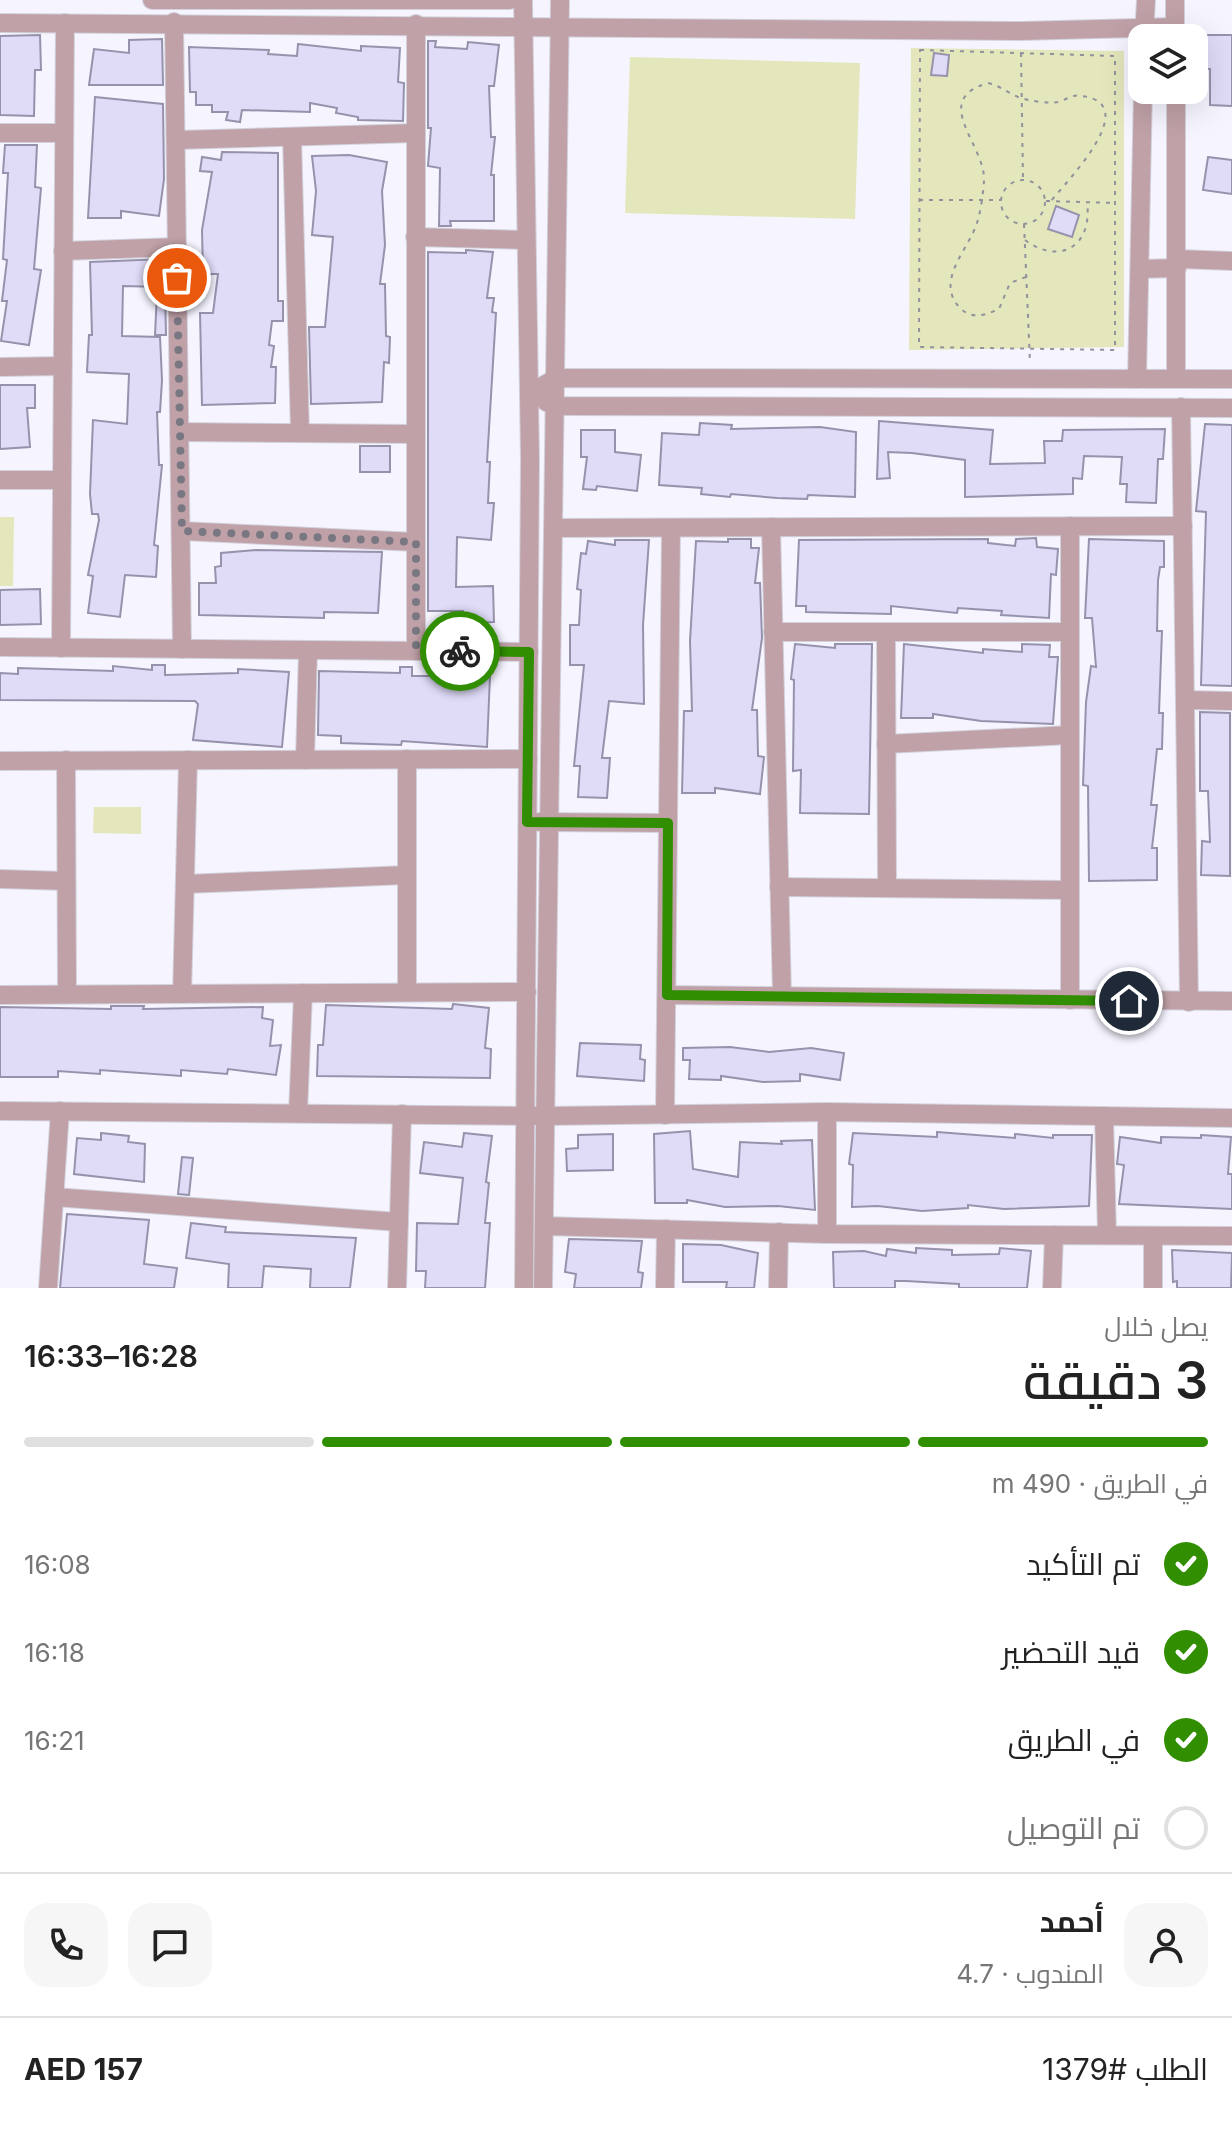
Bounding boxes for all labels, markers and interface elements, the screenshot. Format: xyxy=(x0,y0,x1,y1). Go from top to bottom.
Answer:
map controls xyxy=(1128,24,1208,104)
button: layers xyxy=(1128,24,1208,104)
pin xyxy=(143,244,211,312)
icon: bag xyxy=(155,256,199,300)
courier xyxy=(420,611,500,691)
icon: bike xyxy=(438,629,482,673)
pin xyxy=(1095,967,1163,1035)
icon: home xyxy=(1107,979,1151,1023)
text: يصل خلال xyxy=(1104,1311,1208,1342)
text: 16:28–16:33 xyxy=(24,1338,198,1374)
text: 3 دقيقة xyxy=(1023,1349,1208,1412)
text: في الطريق · 490 m xyxy=(992,1468,1208,1499)
icon: check xyxy=(1164,1542,1208,1586)
text: تم التأكيد xyxy=(1026,1546,1140,1582)
text: 16:08 xyxy=(24,1549,91,1580)
icon: check xyxy=(1164,1630,1208,1674)
text: قيد التحضير xyxy=(1002,1634,1140,1670)
text: 16:18 xyxy=(24,1637,85,1668)
icon: check xyxy=(1164,1718,1208,1762)
text: في الطريق xyxy=(1008,1722,1140,1758)
text: 16:21 xyxy=(24,1725,85,1756)
text: تم التوصيل xyxy=(1007,1810,1140,1846)
button: phone xyxy=(24,1903,108,1987)
button: chat xyxy=(128,1903,212,1987)
text: أحمد xyxy=(1040,1903,1104,1939)
button: person xyxy=(1124,1903,1208,1987)
text: المندوب · 4.7 xyxy=(956,1958,1104,1989)
text: AED 157 xyxy=(24,2051,143,2087)
text: الطلب #1379 xyxy=(1042,2051,1208,2087)

